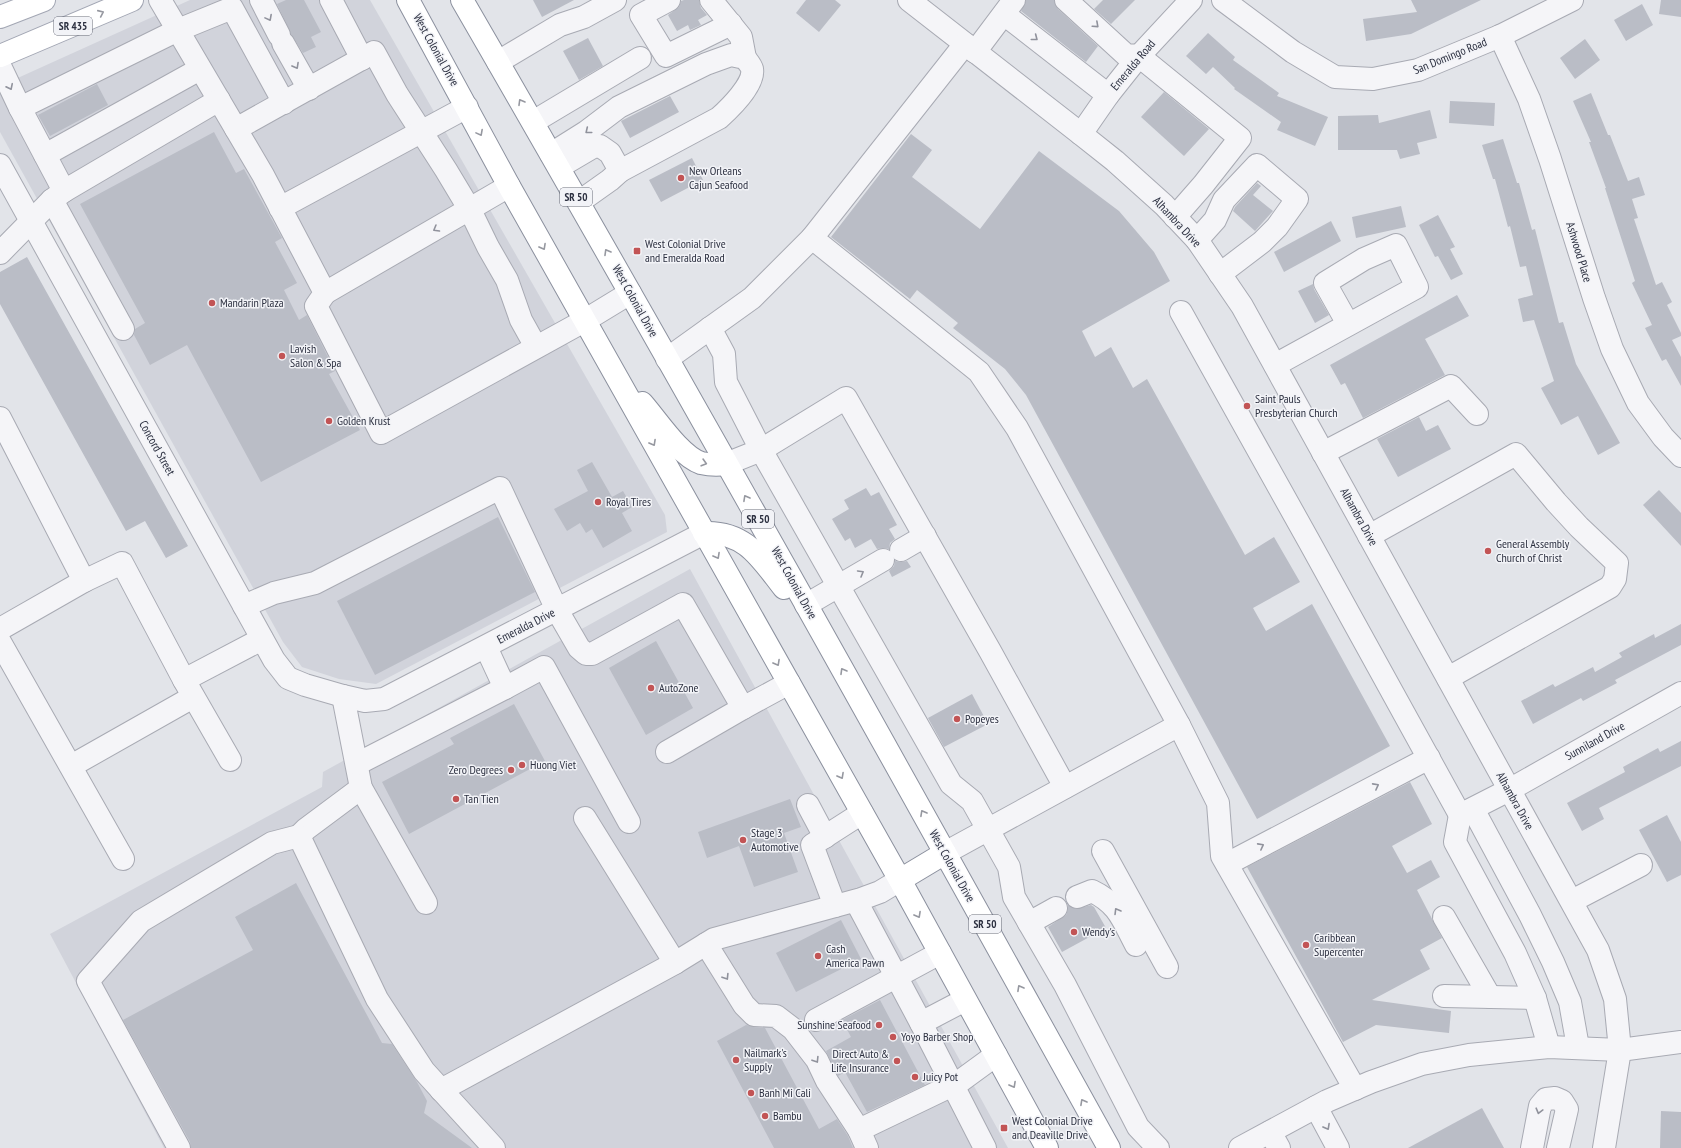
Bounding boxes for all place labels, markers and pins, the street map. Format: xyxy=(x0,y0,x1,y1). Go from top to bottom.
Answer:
place label: New Orleans Cajun Seafood xyxy=(689,163,748,192)
marker: New Orleans Cajun Seafood xyxy=(676,173,686,183)
place label: West Colonial Drive and Emeralda Road xyxy=(645,236,726,265)
marker: West Colonial Drive and Emeralda Road xyxy=(632,246,642,256)
place label: Mandarin Plaza xyxy=(220,295,284,310)
marker: Mandarin Plaza xyxy=(207,298,217,308)
place label: Lavish Salon & Spa xyxy=(290,341,342,370)
marker: Lavish Salon & Spa xyxy=(277,351,287,361)
place label: Saint Pauls Presbyterian Church xyxy=(1255,391,1337,420)
marker: Saint Pauls Presbyterian Church xyxy=(1242,401,1252,411)
place label: Golden Krust xyxy=(337,413,391,428)
marker: Golden Krust xyxy=(324,416,334,426)
place label: Royal Tires xyxy=(606,494,651,509)
marker: Royal Tires xyxy=(593,497,603,507)
place label: General Assembly Church of Christ xyxy=(1496,536,1570,565)
marker: General Assembly Church of Christ xyxy=(1483,546,1493,556)
place label: AutoZone xyxy=(659,680,699,695)
marker: AutoZone xyxy=(646,683,656,693)
place label: Popeyes xyxy=(965,711,999,726)
marker: Popeyes xyxy=(952,714,962,724)
place label: Huong Viet xyxy=(530,757,577,772)
marker: Huong Viet xyxy=(517,760,527,770)
place label: Zero Degrees xyxy=(449,762,503,777)
marker: Zero Degrees xyxy=(506,765,516,775)
place label: Tan Tien xyxy=(464,791,499,806)
marker: Tan Tien xyxy=(451,794,461,804)
place label: Stage 3 Automotive xyxy=(751,825,799,854)
marker: Stage 3 Automotive xyxy=(738,835,748,845)
place label: Wendy's xyxy=(1082,924,1115,939)
marker: Wendy's xyxy=(1069,927,1079,937)
place label: Caribbean Supercenter xyxy=(1314,930,1364,959)
marker: Caribbean Supercenter xyxy=(1301,940,1311,950)
place label: Cash America Pawn xyxy=(826,941,884,970)
marker: Cash America Pawn xyxy=(813,951,823,961)
place label: Sunshine Seafood xyxy=(797,1017,871,1032)
marker: Sunshine Seafood xyxy=(874,1020,884,1030)
place label: Yoyo Barber Shop xyxy=(901,1029,973,1044)
marker: Yoyo Barber Shop xyxy=(888,1032,898,1042)
place label: Nailmark's Supply xyxy=(744,1045,787,1074)
place label: Direct Auto & Life Insurance xyxy=(831,1046,889,1075)
marker: Nailmark's Supply xyxy=(731,1055,741,1065)
marker: Direct Auto & Life Insurance xyxy=(892,1056,902,1066)
place label: Juicy Pot xyxy=(922,1069,959,1084)
marker: Juicy Pot xyxy=(910,1072,920,1082)
place label: Banh Mi Cali xyxy=(759,1085,811,1100)
marker: Banh Mi Cali xyxy=(746,1088,756,1098)
place label: Bambu xyxy=(773,1108,802,1123)
marker: Bambu xyxy=(760,1111,770,1121)
place label: West Colonial Drive and Deaville Drive xyxy=(1012,1113,1093,1142)
marker: West Colonial Drive and Deaville Drive xyxy=(999,1123,1009,1133)

